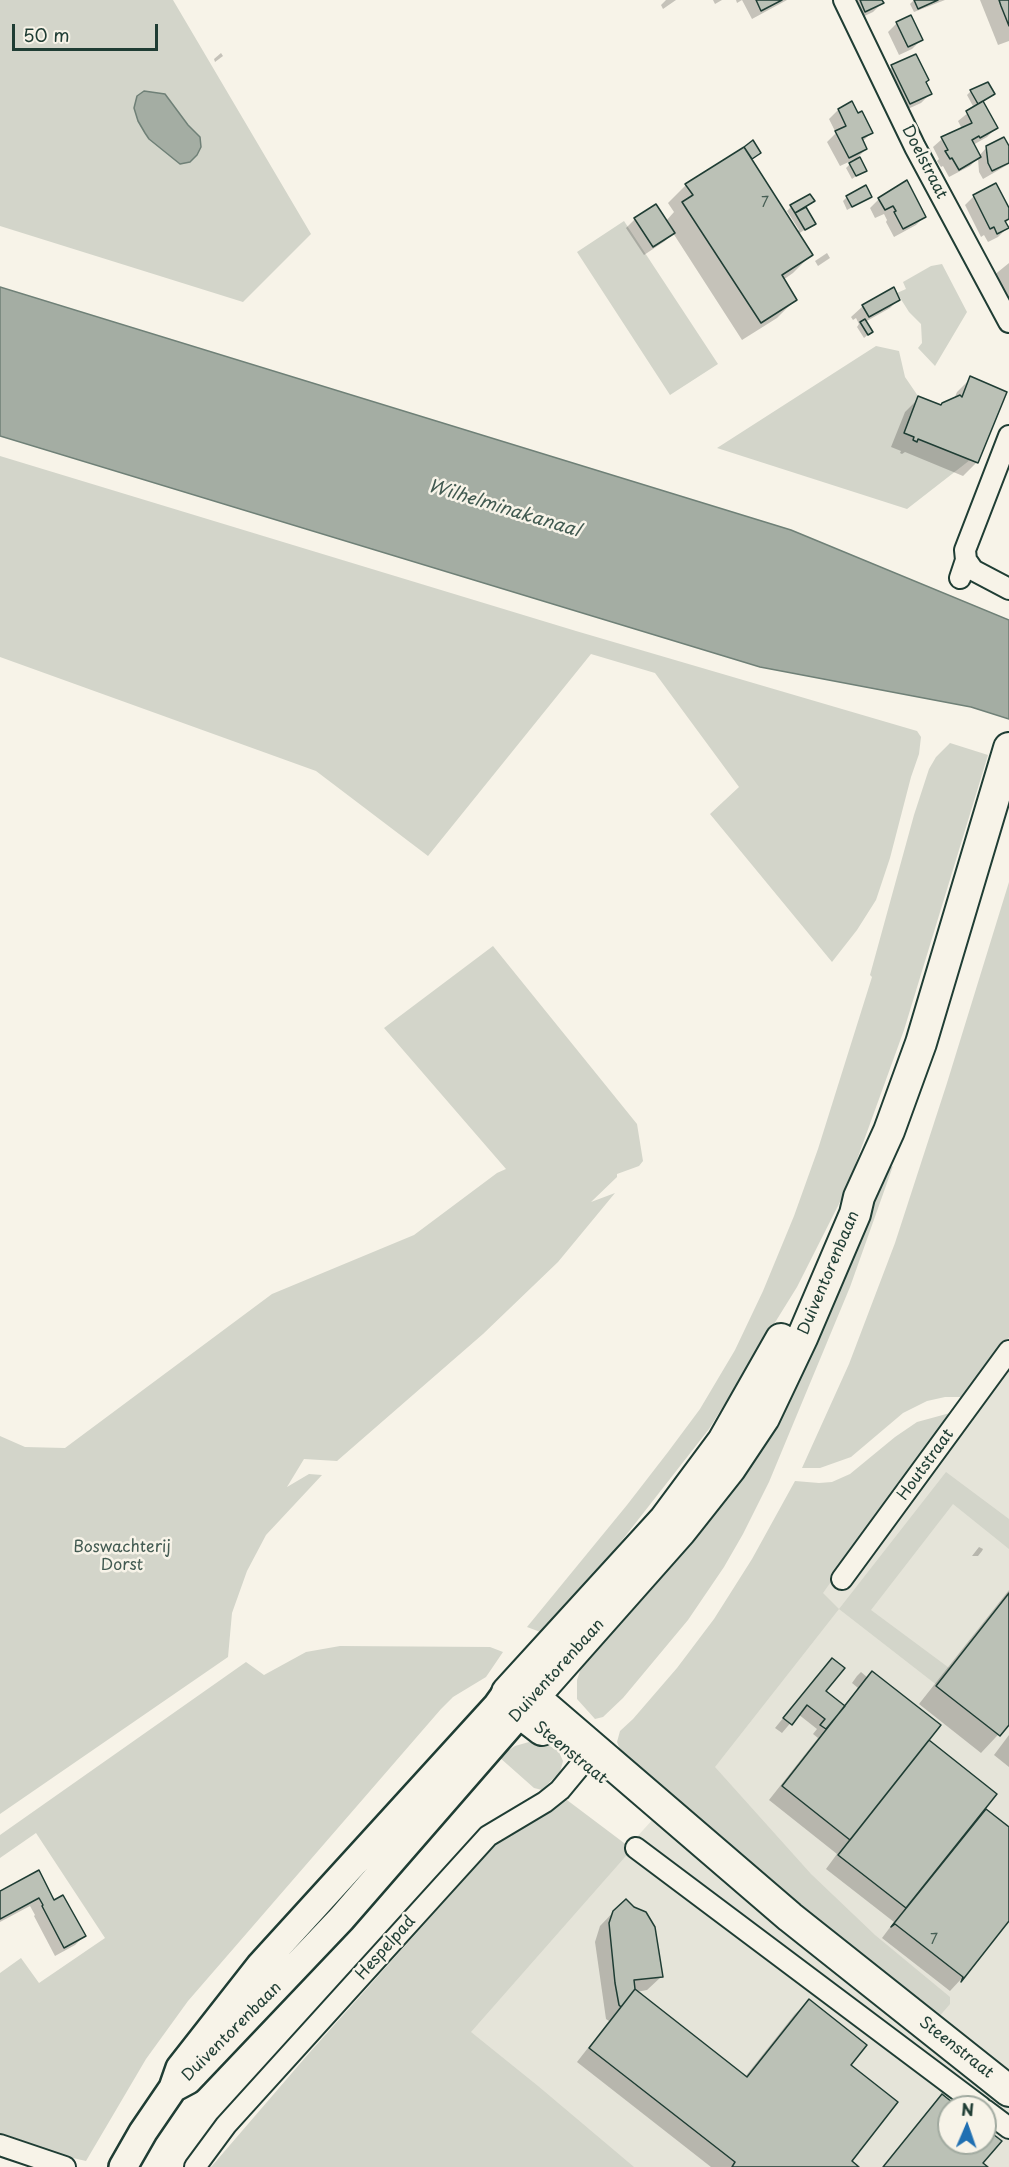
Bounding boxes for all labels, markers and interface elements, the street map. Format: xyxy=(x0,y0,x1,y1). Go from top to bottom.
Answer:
scale bar xyxy=(15,12,160,50)
text: 50 m xyxy=(23,21,70,48)
street label: Doelstraat xyxy=(897,122,951,202)
house number: 7 xyxy=(761,195,769,211)
water label: Wilhelminakanaal xyxy=(425,476,583,542)
street label: Duiventorenbaan xyxy=(794,1208,864,1338)
street label: Houtstraat xyxy=(894,1426,958,1504)
park label: Boswachterij Dorst xyxy=(73,1538,171,1576)
street label: Duiventorenbaan xyxy=(505,1615,609,1727)
street label: Steenstraat xyxy=(529,1718,611,1788)
street label: Hespelpad xyxy=(352,1912,420,1984)
house number: 7 xyxy=(930,1932,938,1948)
street label: Duiventorenbaan xyxy=(178,1978,286,2086)
street label: Steenstraat xyxy=(915,2013,997,2083)
north arrow xyxy=(937,2095,997,2155)
text: N xyxy=(961,2097,974,2121)

